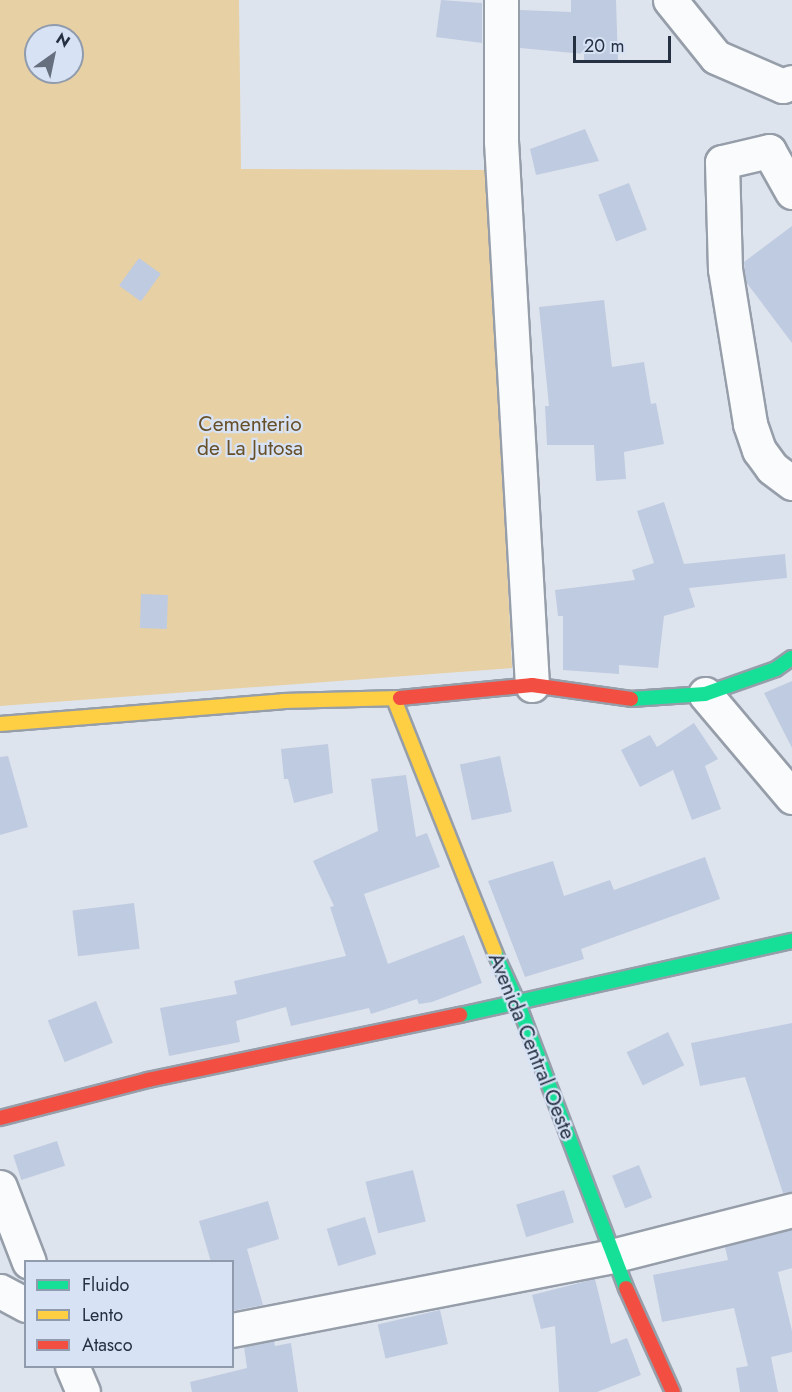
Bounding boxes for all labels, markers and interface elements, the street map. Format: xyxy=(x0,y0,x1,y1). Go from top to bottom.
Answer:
north arrow xyxy=(24,24,84,84)
scale bar xyxy=(576,24,674,62)
text: N xyxy=(51,27,75,53)
text: 20 m xyxy=(584,33,624,59)
park label: Cementerio de La Jutosa xyxy=(197,411,303,461)
street label: Avenida Central Oeste xyxy=(483,949,581,1143)
legend xyxy=(24,1260,234,1368)
text: Fluido xyxy=(82,1272,129,1298)
text: Lento xyxy=(82,1302,123,1328)
text: Atasco xyxy=(82,1332,133,1358)

